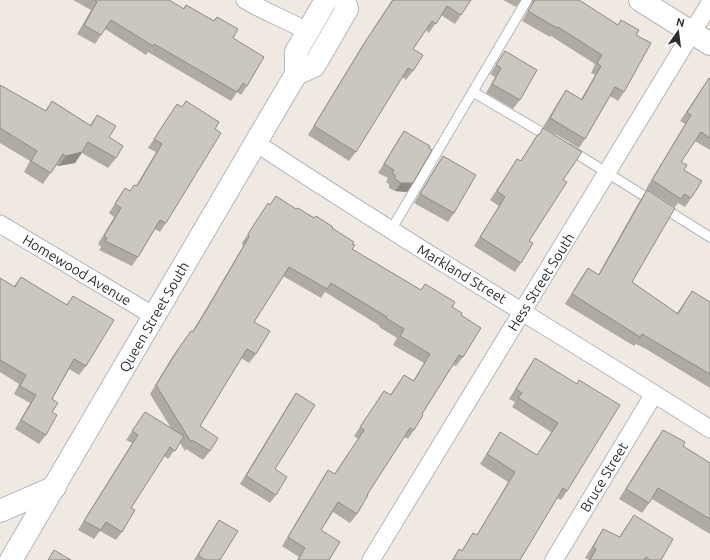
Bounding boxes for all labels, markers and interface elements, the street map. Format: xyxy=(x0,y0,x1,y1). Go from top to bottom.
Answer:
north arrow xyxy=(658,12,698,52)
text: N xyxy=(675,15,686,29)
street label: Hess Street South xyxy=(504,230,578,334)
street label: Homewood Avenue xyxy=(20,231,134,309)
street label: Markland Street xyxy=(415,241,510,307)
street label: Queen Street South xyxy=(116,259,192,375)
street label: Bruce Street xyxy=(577,439,631,515)

